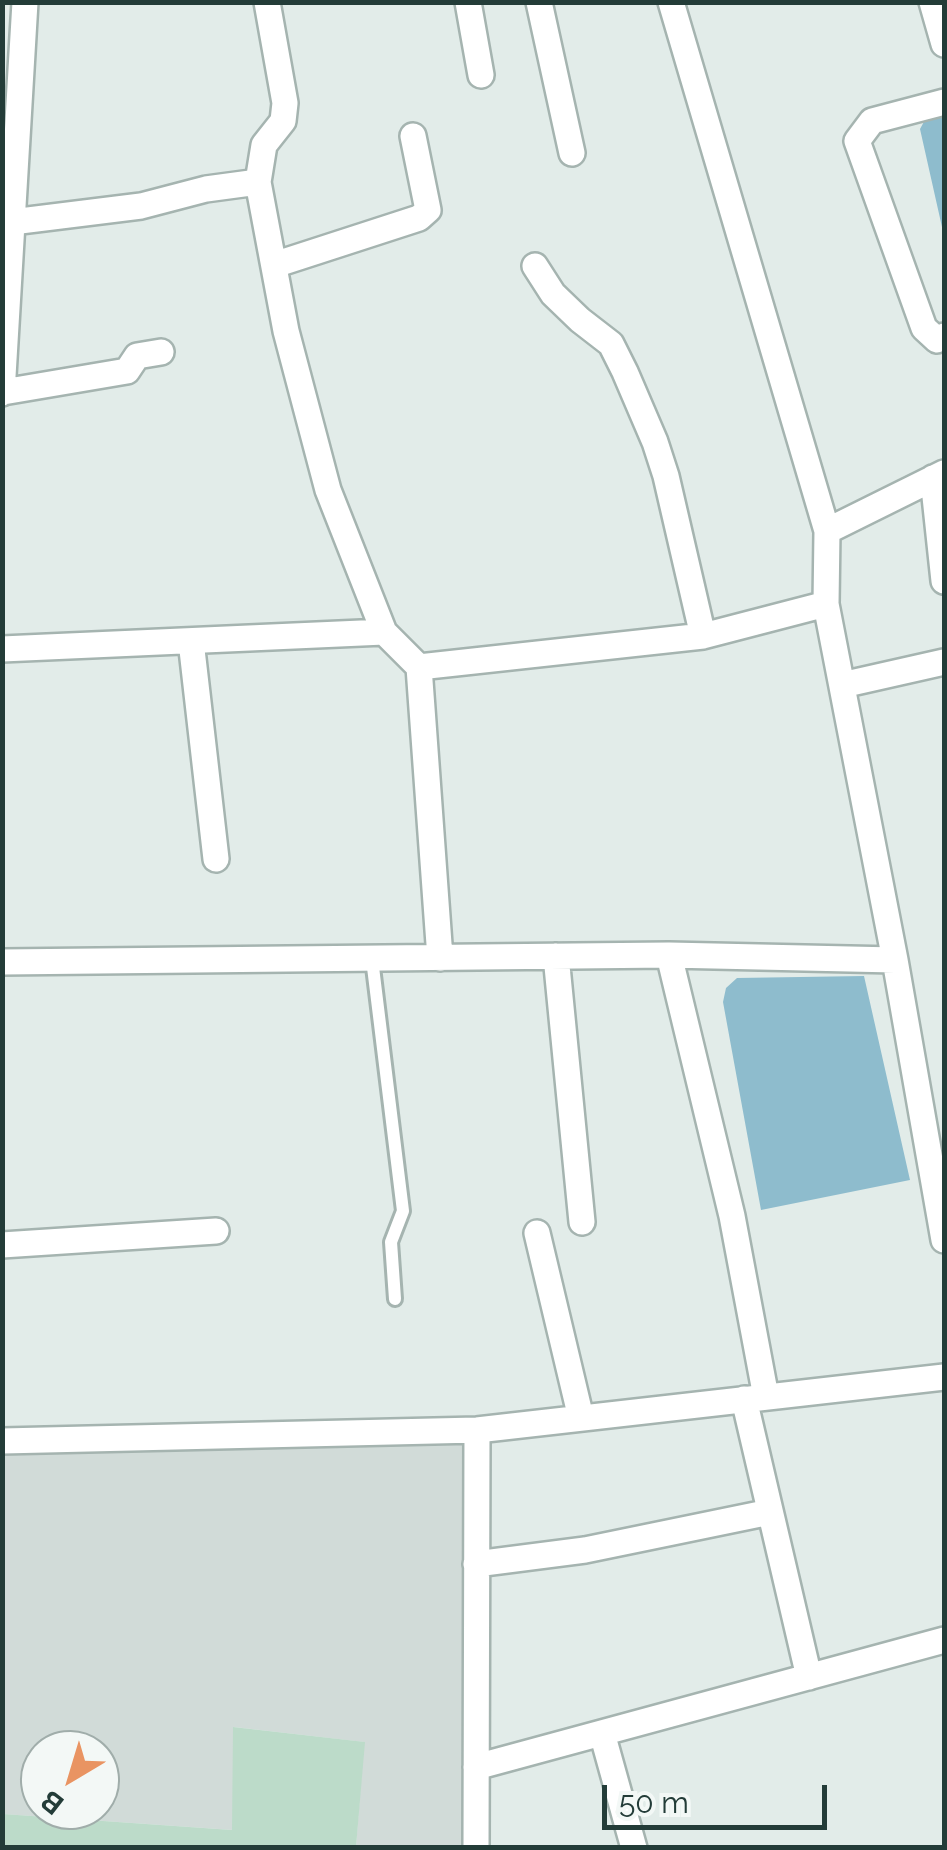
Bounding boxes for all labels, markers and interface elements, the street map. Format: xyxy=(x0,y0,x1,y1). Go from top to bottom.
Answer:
north arrow xyxy=(20,1730,120,1830)
scale bar xyxy=(607,1765,832,1827)
text: B xyxy=(35,1784,70,1821)
text: 50 m xyxy=(619,1785,689,1820)

